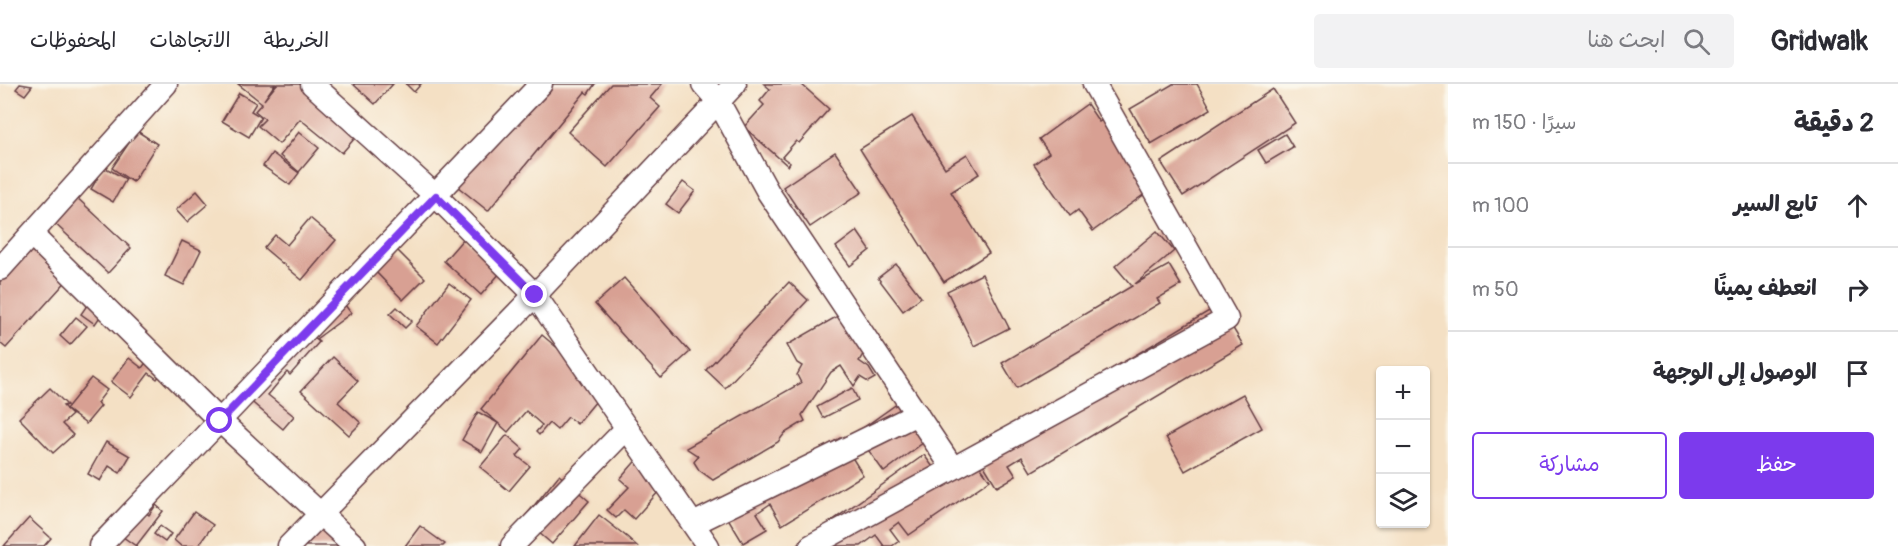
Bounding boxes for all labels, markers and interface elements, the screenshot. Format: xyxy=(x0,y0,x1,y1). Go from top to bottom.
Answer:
search box xyxy=(1314,14,1734,68)
text: Gridwalk xyxy=(1770,24,1868,59)
icon: search xyxy=(1680,25,1713,58)
text: ابحث هنا xyxy=(1587,26,1665,54)
text: المحفوظات xyxy=(30,27,116,54)
text: الاتجاهات xyxy=(149,27,231,54)
text: الخريطة xyxy=(264,27,329,54)
text: 2 دقيقة xyxy=(1794,107,1874,139)
text: سيرًا · 150 m xyxy=(1472,110,1576,135)
icon: ahead xyxy=(1841,189,1874,222)
text: تابع السير xyxy=(1734,190,1817,218)
text: 100 m xyxy=(1472,193,1529,218)
icon: right xyxy=(1841,273,1874,306)
text: انعطف يمينًا xyxy=(1714,274,1817,302)
text: 50 m xyxy=(1472,277,1519,302)
route end xyxy=(521,281,547,307)
icon: arrive xyxy=(1841,357,1874,390)
text: الوصول إلى الوجهة xyxy=(1653,358,1817,386)
map controls xyxy=(1376,366,1430,528)
button: + xyxy=(1376,366,1430,420)
route start xyxy=(206,407,232,433)
button: − xyxy=(1376,420,1430,474)
button: مشاركة xyxy=(1472,432,1667,499)
button: حفظ xyxy=(1679,432,1874,499)
button: layers xyxy=(1376,474,1430,528)

